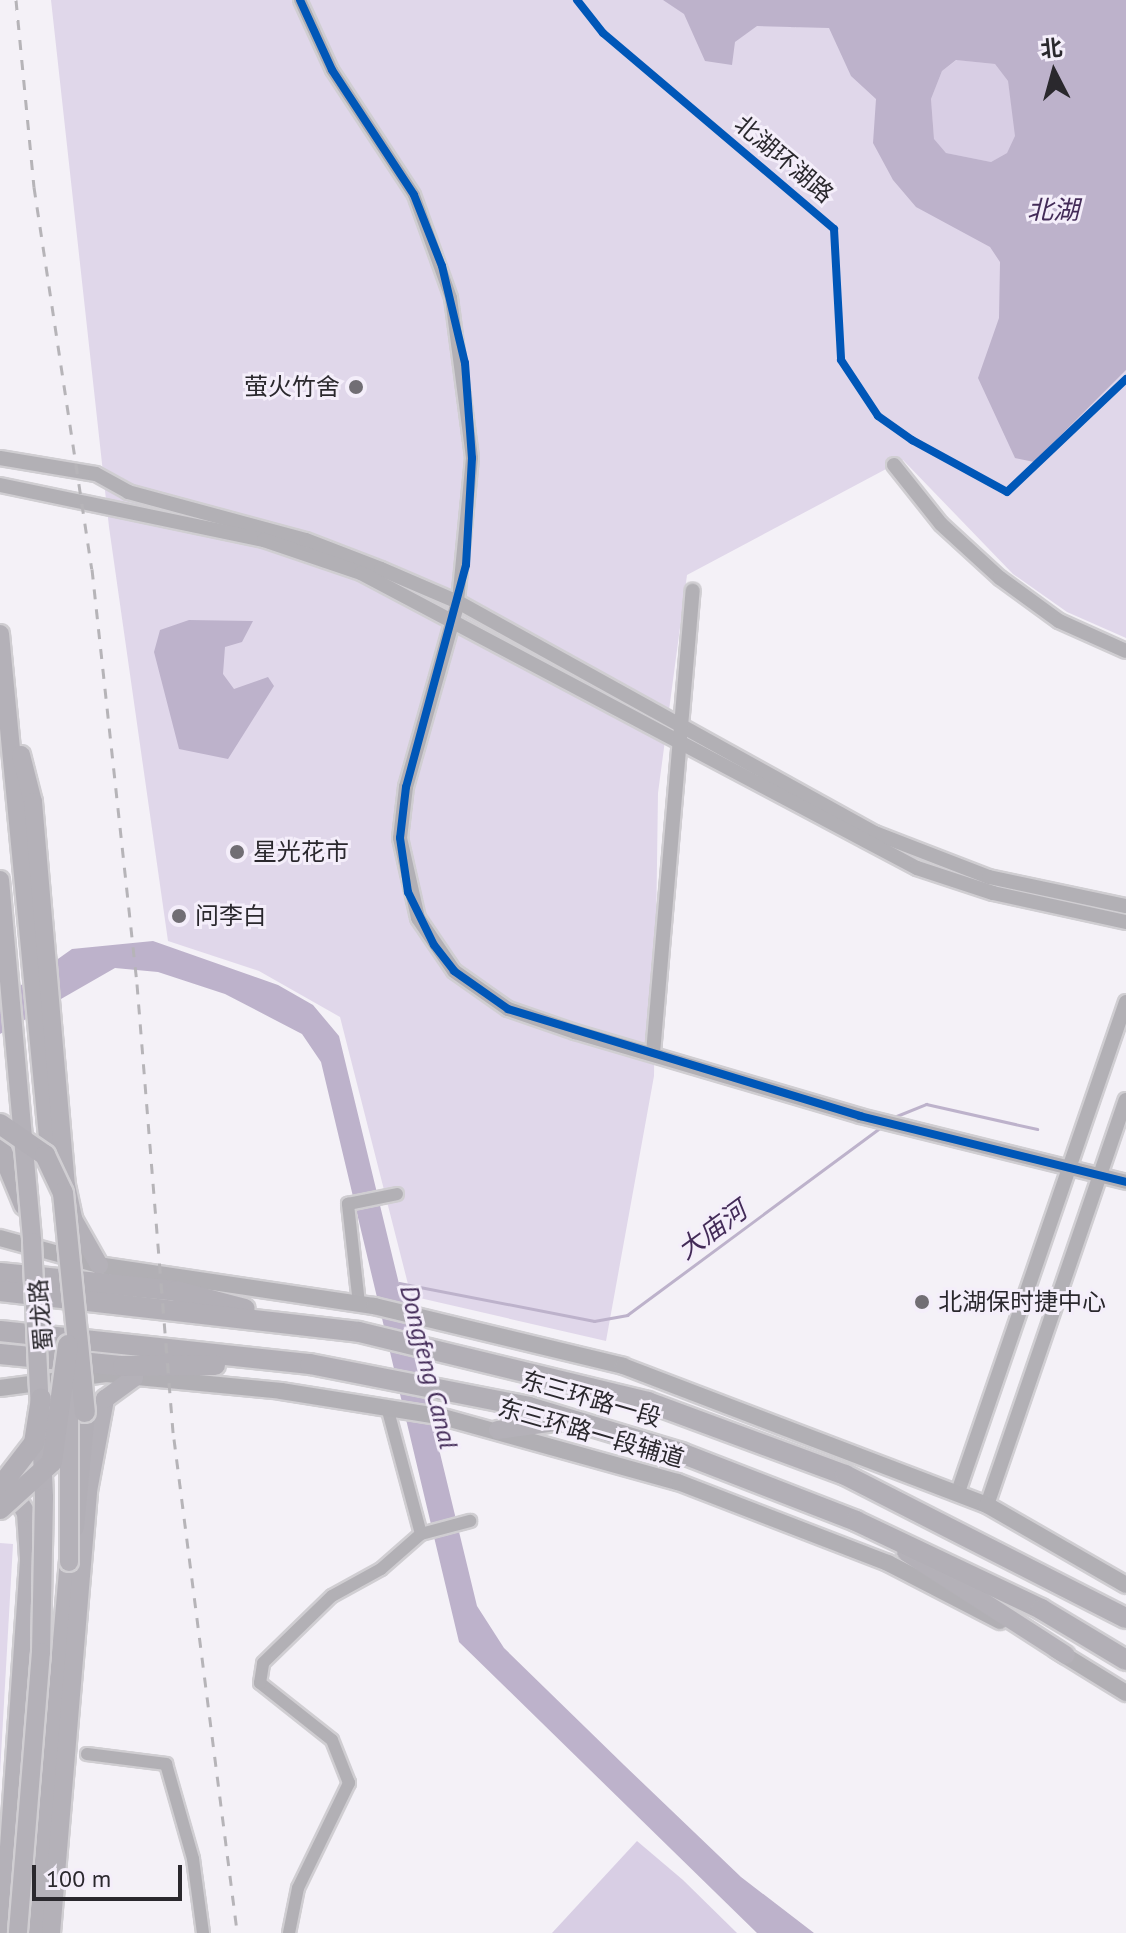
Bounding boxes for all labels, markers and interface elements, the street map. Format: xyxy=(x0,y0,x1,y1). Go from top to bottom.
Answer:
north arrow xyxy=(1014,32,1094,112)
text: 北 xyxy=(1039,33,1064,63)
street label: 北湖环湖路 xyxy=(729,109,839,209)
water label: 北湖 xyxy=(1027,194,1079,226)
place label: 萤火竹舍 xyxy=(244,373,340,401)
marker: 萤火竹舍 xyxy=(347,378,365,396)
place label: 星光花市 xyxy=(253,838,349,866)
marker: 星光花市 xyxy=(228,843,246,861)
place label: 问李白 xyxy=(195,902,267,930)
marker: 问李白 xyxy=(170,907,188,925)
water label: 大庙河 xyxy=(671,1194,753,1266)
street label: 蜀龙路 xyxy=(24,1278,58,1352)
water label: Dongfeng Canal xyxy=(394,1282,464,1452)
place label: 北湖保时捷中心 xyxy=(938,1288,1106,1316)
marker: 北湖保时捷中心 xyxy=(913,1293,931,1311)
street label: 东三环路一段 xyxy=(518,1365,664,1433)
street label: 东三环路一段辅道 xyxy=(495,1393,687,1473)
scale bar xyxy=(36,1849,186,1899)
text: 100 m xyxy=(46,1863,111,1894)

